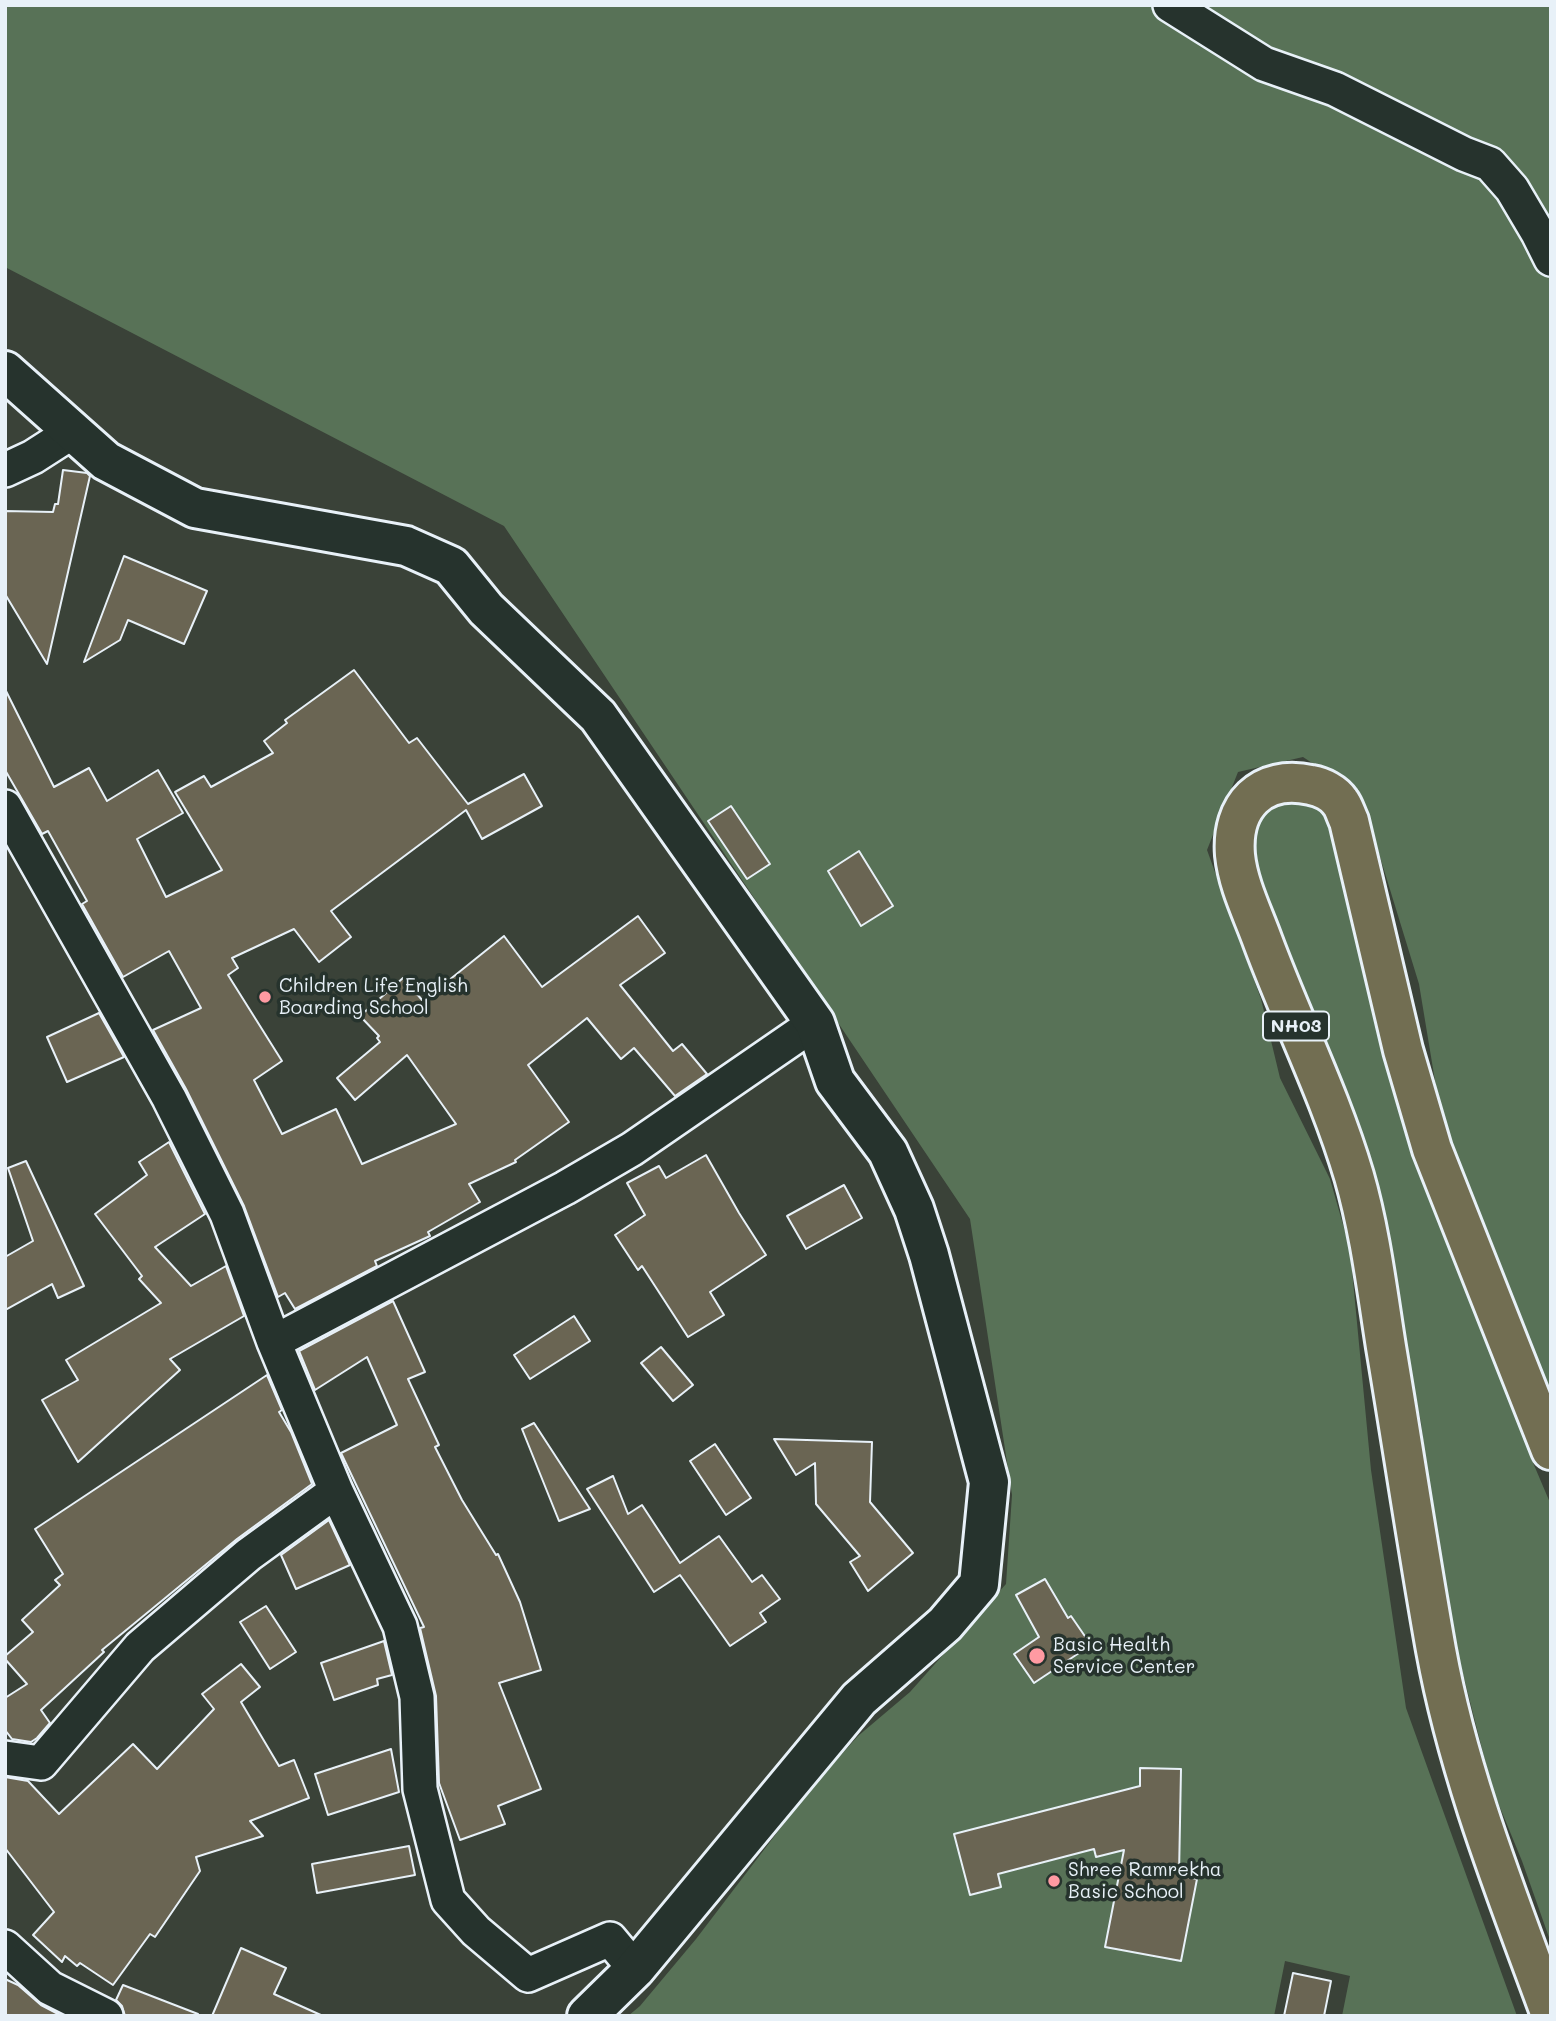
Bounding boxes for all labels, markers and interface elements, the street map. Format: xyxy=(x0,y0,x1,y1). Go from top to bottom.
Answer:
place label: Children Life English Boarding School xyxy=(279,975,468,1019)
marker: Children Life English Boarding School xyxy=(257,989,273,1005)
road number: NH03 xyxy=(1263,1012,1329,1041)
place label: Basic Health Service Center xyxy=(1053,1634,1195,1678)
marker: Basic Health Service Center xyxy=(1027,1646,1047,1666)
place label: Shree Ramrekha Basic School xyxy=(1068,1859,1222,1903)
marker: Shree Ramrekha Basic School xyxy=(1046,1873,1062,1889)

